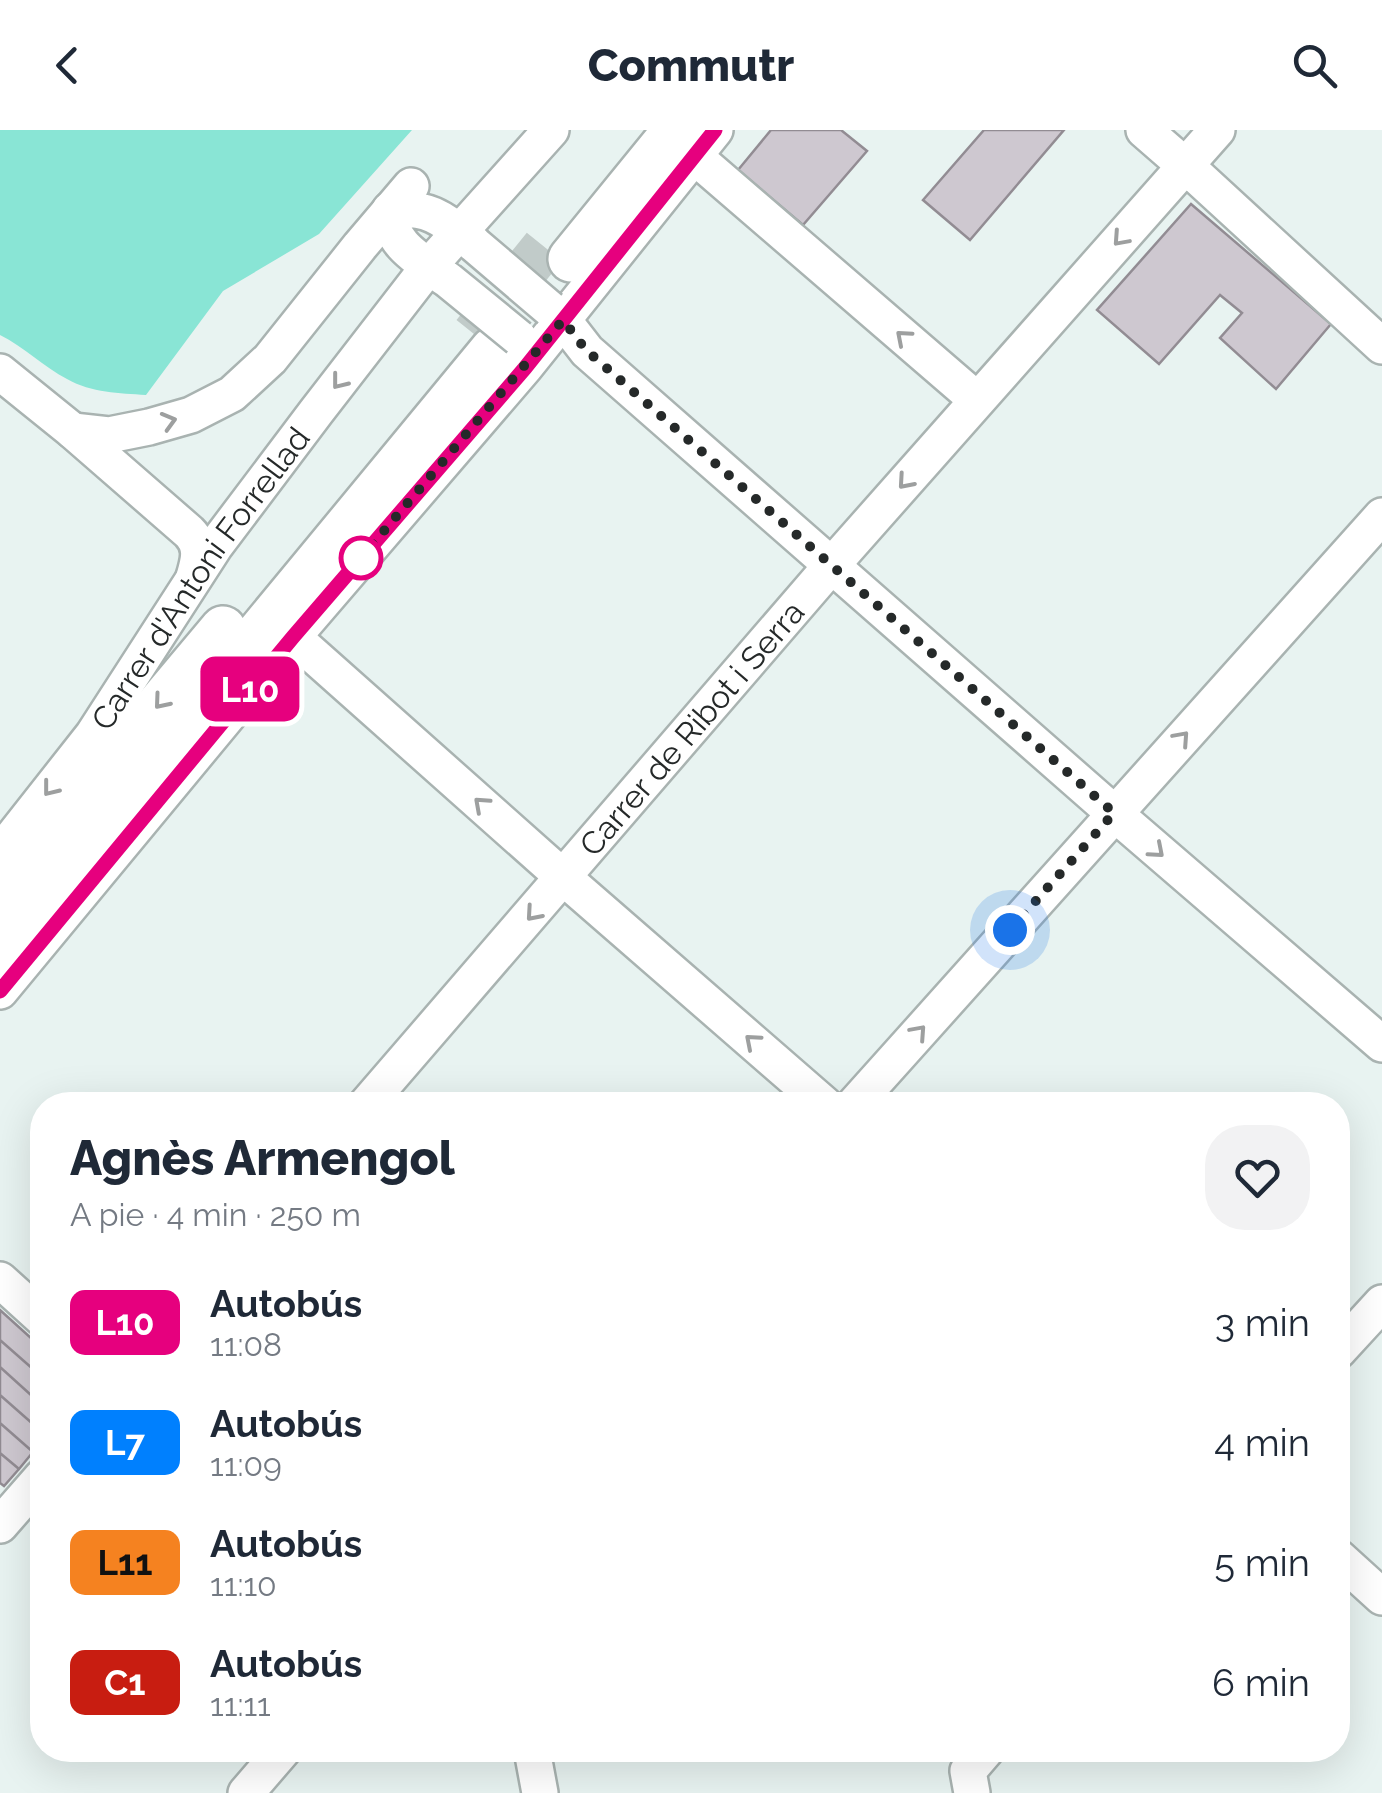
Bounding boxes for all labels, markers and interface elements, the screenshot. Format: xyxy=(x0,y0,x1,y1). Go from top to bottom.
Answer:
icon: back xyxy=(40,38,95,93)
icon: search xyxy=(1287,38,1342,93)
text: Commutr xyxy=(588,39,794,92)
one-way arrow xyxy=(1114,227,1132,246)
one-way arrow xyxy=(897,330,915,348)
one-way arrow xyxy=(333,371,351,389)
one-way arrow xyxy=(160,412,177,433)
street label: Carrer d'Antoni Forrellad xyxy=(83,420,317,736)
one-way arrow xyxy=(898,470,916,489)
unlabelled marker xyxy=(340,537,382,579)
street label: Carrer de Ribot i Serra xyxy=(571,593,811,863)
line badge: L10 xyxy=(192,656,308,722)
text: L10 xyxy=(220,669,280,710)
one-way arrow xyxy=(155,691,173,709)
one-way arrow xyxy=(1170,731,1188,750)
one-way arrow xyxy=(44,778,62,796)
one-way arrow xyxy=(474,798,493,816)
one-way arrow xyxy=(1145,839,1164,857)
one-way arrow xyxy=(526,902,544,921)
your location xyxy=(985,905,1035,955)
one-way arrow xyxy=(907,1025,925,1044)
one-way arrow xyxy=(745,1035,763,1053)
button: heart xyxy=(1205,1125,1310,1230)
text: Agnès Armengol xyxy=(70,1130,455,1186)
text: A pie · 4 min · 250 m xyxy=(70,1196,361,1233)
text: Autobús xyxy=(210,1281,362,1326)
text: 3 min xyxy=(1215,1300,1310,1345)
text: L10 xyxy=(95,1302,155,1343)
text: 11:08 xyxy=(210,1326,282,1363)
text: Autobús xyxy=(210,1401,362,1446)
text: 4 min xyxy=(1214,1420,1310,1465)
text: L7 xyxy=(105,1422,145,1463)
text: 11:09 xyxy=(210,1446,282,1483)
text: Autobús xyxy=(210,1521,362,1566)
text: 5 min xyxy=(1214,1540,1310,1585)
text: L11 xyxy=(97,1542,153,1583)
text: 11:10 xyxy=(210,1566,277,1603)
text: Autobús xyxy=(210,1641,362,1686)
text: 6 min xyxy=(1212,1660,1310,1705)
text: C1 xyxy=(104,1662,146,1703)
text: 11:11 xyxy=(210,1686,271,1723)

